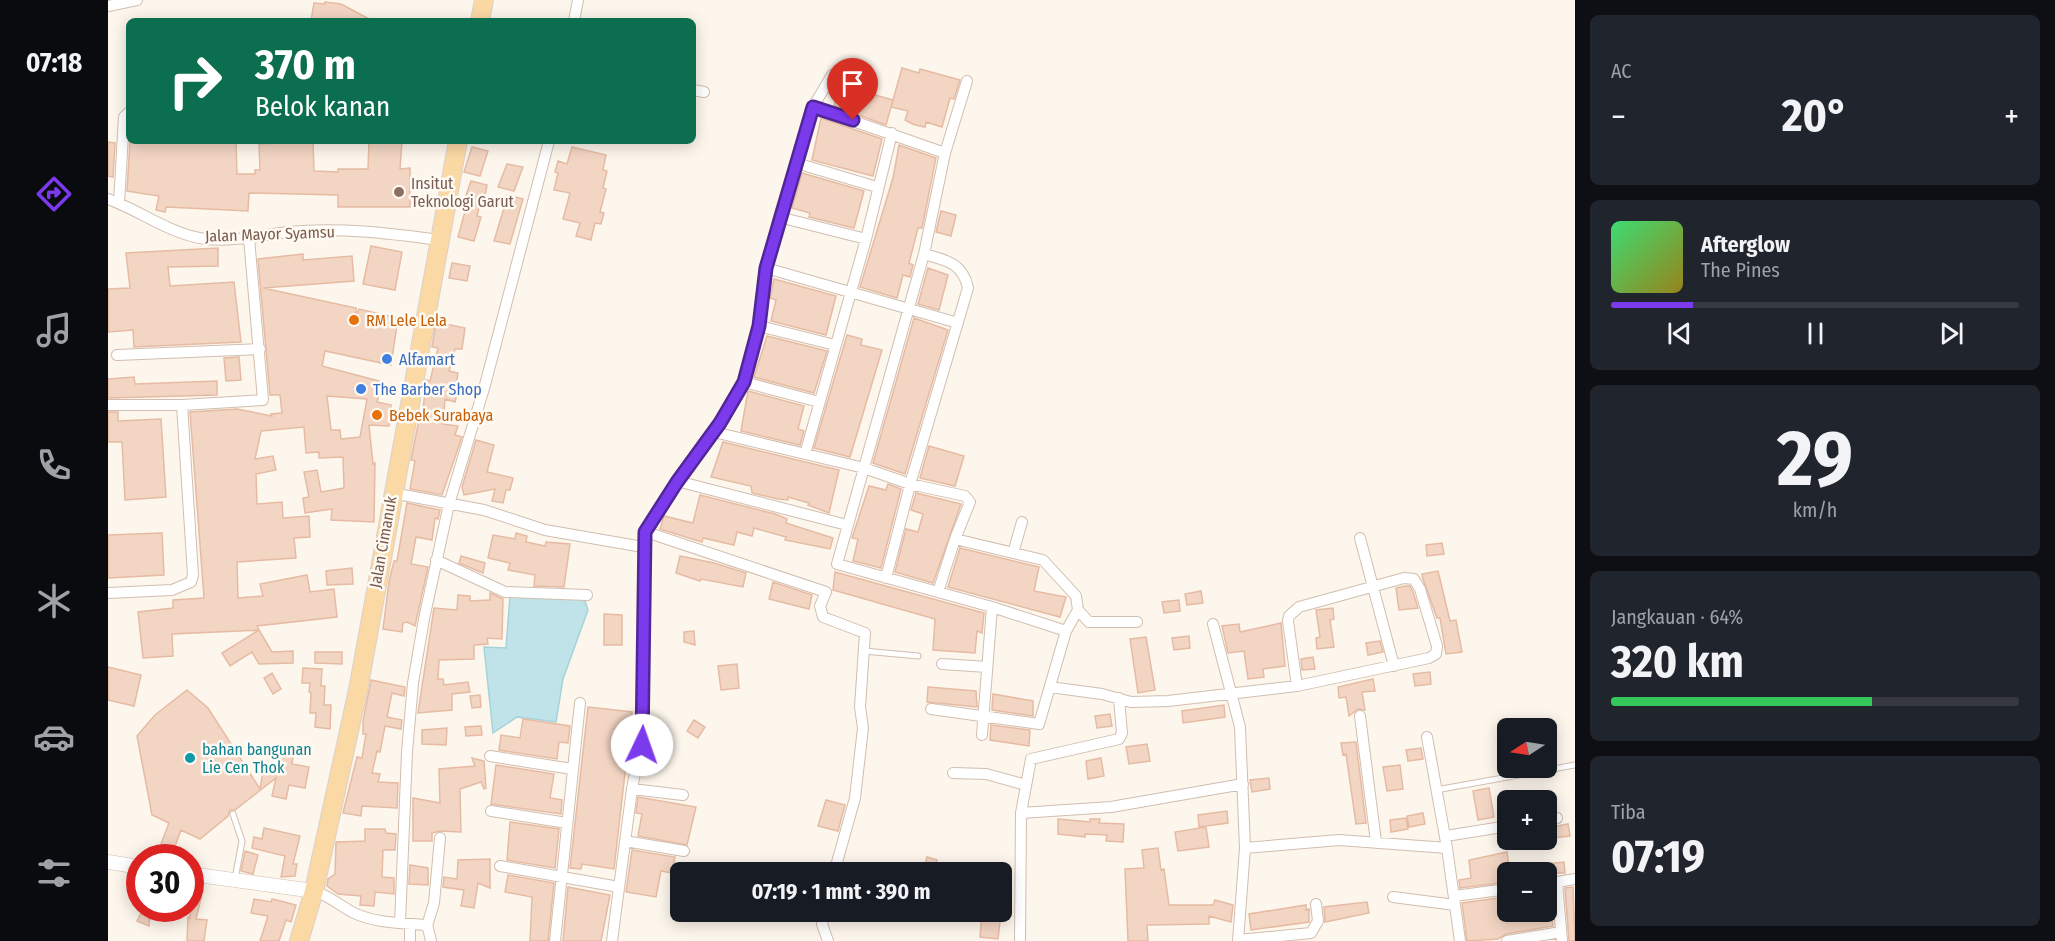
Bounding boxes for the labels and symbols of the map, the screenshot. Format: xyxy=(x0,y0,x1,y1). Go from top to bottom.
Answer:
pin xyxy=(827,58,878,120)
place label: Insitut Teknologi Garut xyxy=(411,174,515,211)
marker: Insitut Teknologi Garut xyxy=(392,185,406,199)
street label: Jalan Mayor Syamsu xyxy=(205,222,335,246)
place label: RM Lele Lela xyxy=(366,311,447,330)
marker: RM Lele Lela xyxy=(347,313,361,327)
place label: Alfamart xyxy=(399,350,456,369)
marker: Alfamart xyxy=(380,352,394,366)
place label: The Barber Shop xyxy=(373,380,482,399)
marker: The Barber Shop xyxy=(354,382,368,396)
place label: Bebek Surabaya xyxy=(389,406,493,425)
marker: Bebek Surabaya xyxy=(370,408,384,422)
street label: Jalan Cimanuk xyxy=(366,494,401,589)
position arrow xyxy=(610,713,674,777)
north arrow xyxy=(1497,718,1557,778)
place label: bahan bangunan Lie Cen Thok xyxy=(202,740,312,777)
marker: bahan bangunan Lie Cen Thok xyxy=(183,751,197,765)
speed limit sign: 30 xyxy=(126,844,204,922)

